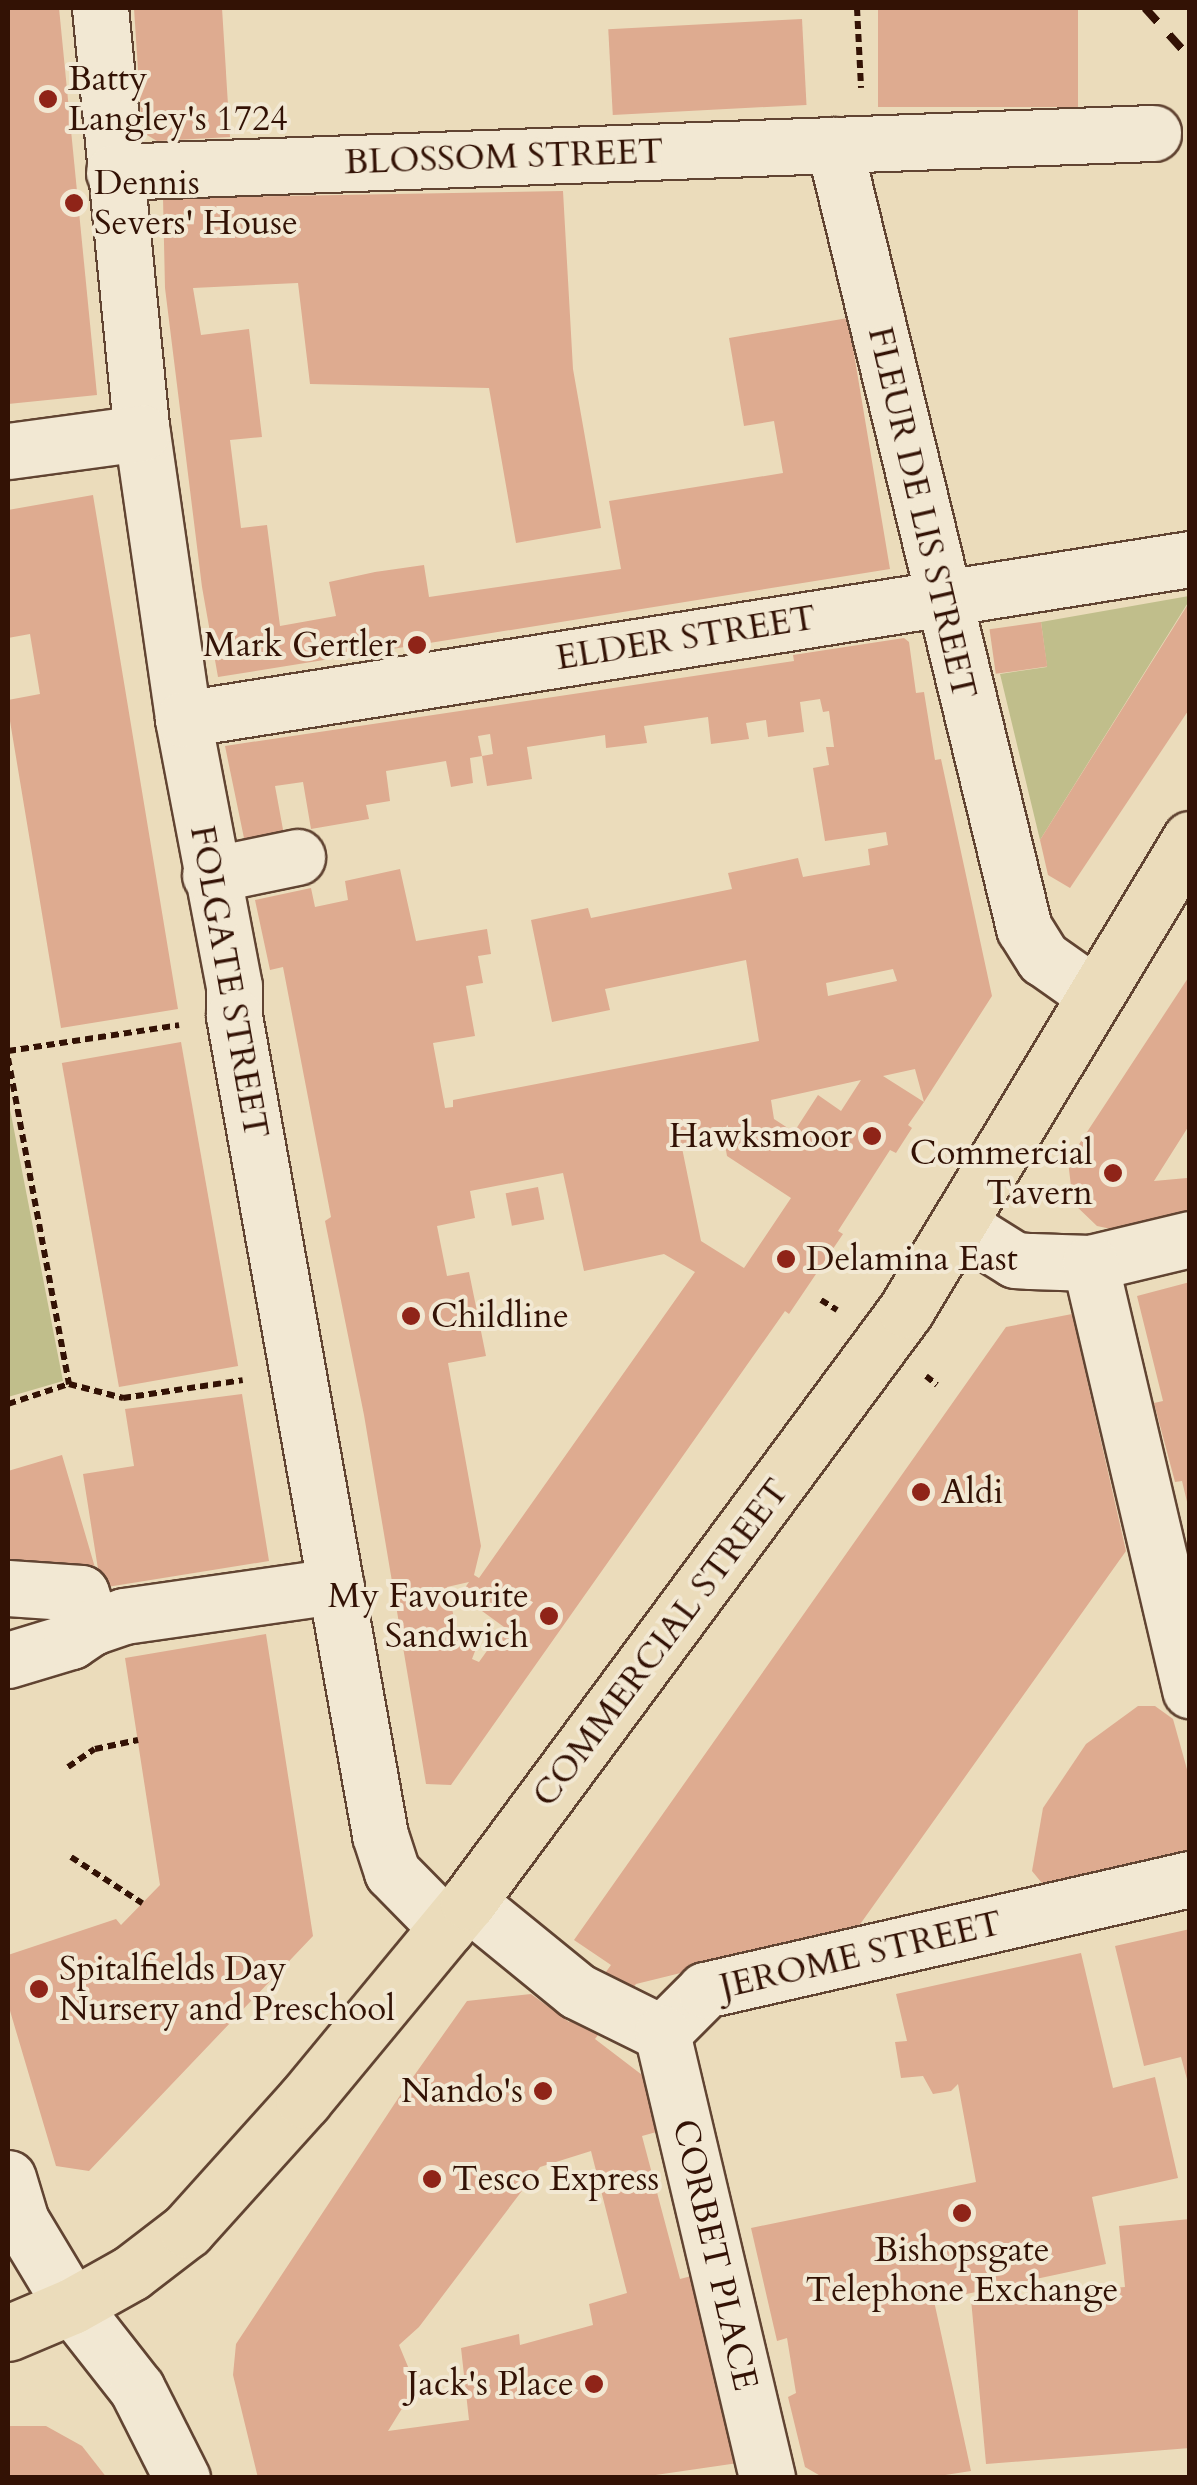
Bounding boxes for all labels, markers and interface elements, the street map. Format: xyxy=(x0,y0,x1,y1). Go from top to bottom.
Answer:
place label: Batty Langley's 1724 xyxy=(68,58,288,140)
marker: Batty Langley's 1724 xyxy=(37,88,59,110)
street label: BLOSSOM STREET xyxy=(344,130,664,184)
place label: Dennis Severs' House xyxy=(94,162,298,244)
marker: Dennis Severs' House xyxy=(63,192,85,214)
street label: FLEUR DE LIS STREET xyxy=(859,323,985,703)
street label: ELDER STREET xyxy=(553,597,819,679)
place label: Mark Gertler xyxy=(203,624,397,666)
marker: Mark Gertler xyxy=(406,634,428,656)
street label: FOLGATE STREET xyxy=(181,822,277,1142)
place label: Hawksmoor xyxy=(669,1115,852,1157)
marker: Hawksmoor xyxy=(861,1125,883,1147)
place label: Commercial Tavern xyxy=(910,1132,1093,1214)
marker: Commercial Tavern xyxy=(1102,1162,1124,1184)
place label: Delamina East xyxy=(806,1238,1018,1280)
marker: Delamina East xyxy=(775,1248,797,1270)
place label: Childline xyxy=(431,1295,569,1337)
marker: Childline xyxy=(400,1305,422,1327)
street label: COMMERCIAL STREET xyxy=(524,1471,798,1815)
place label: Aldi xyxy=(941,1471,1003,1513)
marker: Aldi xyxy=(910,1481,932,1503)
place label: My Favourite Sandwich xyxy=(328,1575,529,1657)
marker: My Favourite Sandwich xyxy=(538,1605,560,1627)
street label: JEROME STREET xyxy=(716,1902,1006,2008)
place label: Spitalfields Day Nursery and Preschool xyxy=(59,1948,395,2030)
marker: Spitalfields Day Nursery and Preschool xyxy=(28,1978,50,2000)
place label: Nando's xyxy=(401,2070,523,2112)
marker: Nando's xyxy=(532,2080,554,2102)
street label: CORBET PLACE xyxy=(663,2115,767,2395)
place label: Tesco Express xyxy=(452,2158,659,2200)
marker: Tesco Express xyxy=(421,2168,443,2190)
marker: Bishopsgate Telephone Exchange xyxy=(951,2202,973,2224)
place label: Bishopsgate Telephone Exchange xyxy=(806,2229,1118,2311)
place label: Jack's Place xyxy=(407,2363,574,2405)
marker: Jack's Place xyxy=(583,2373,605,2395)

